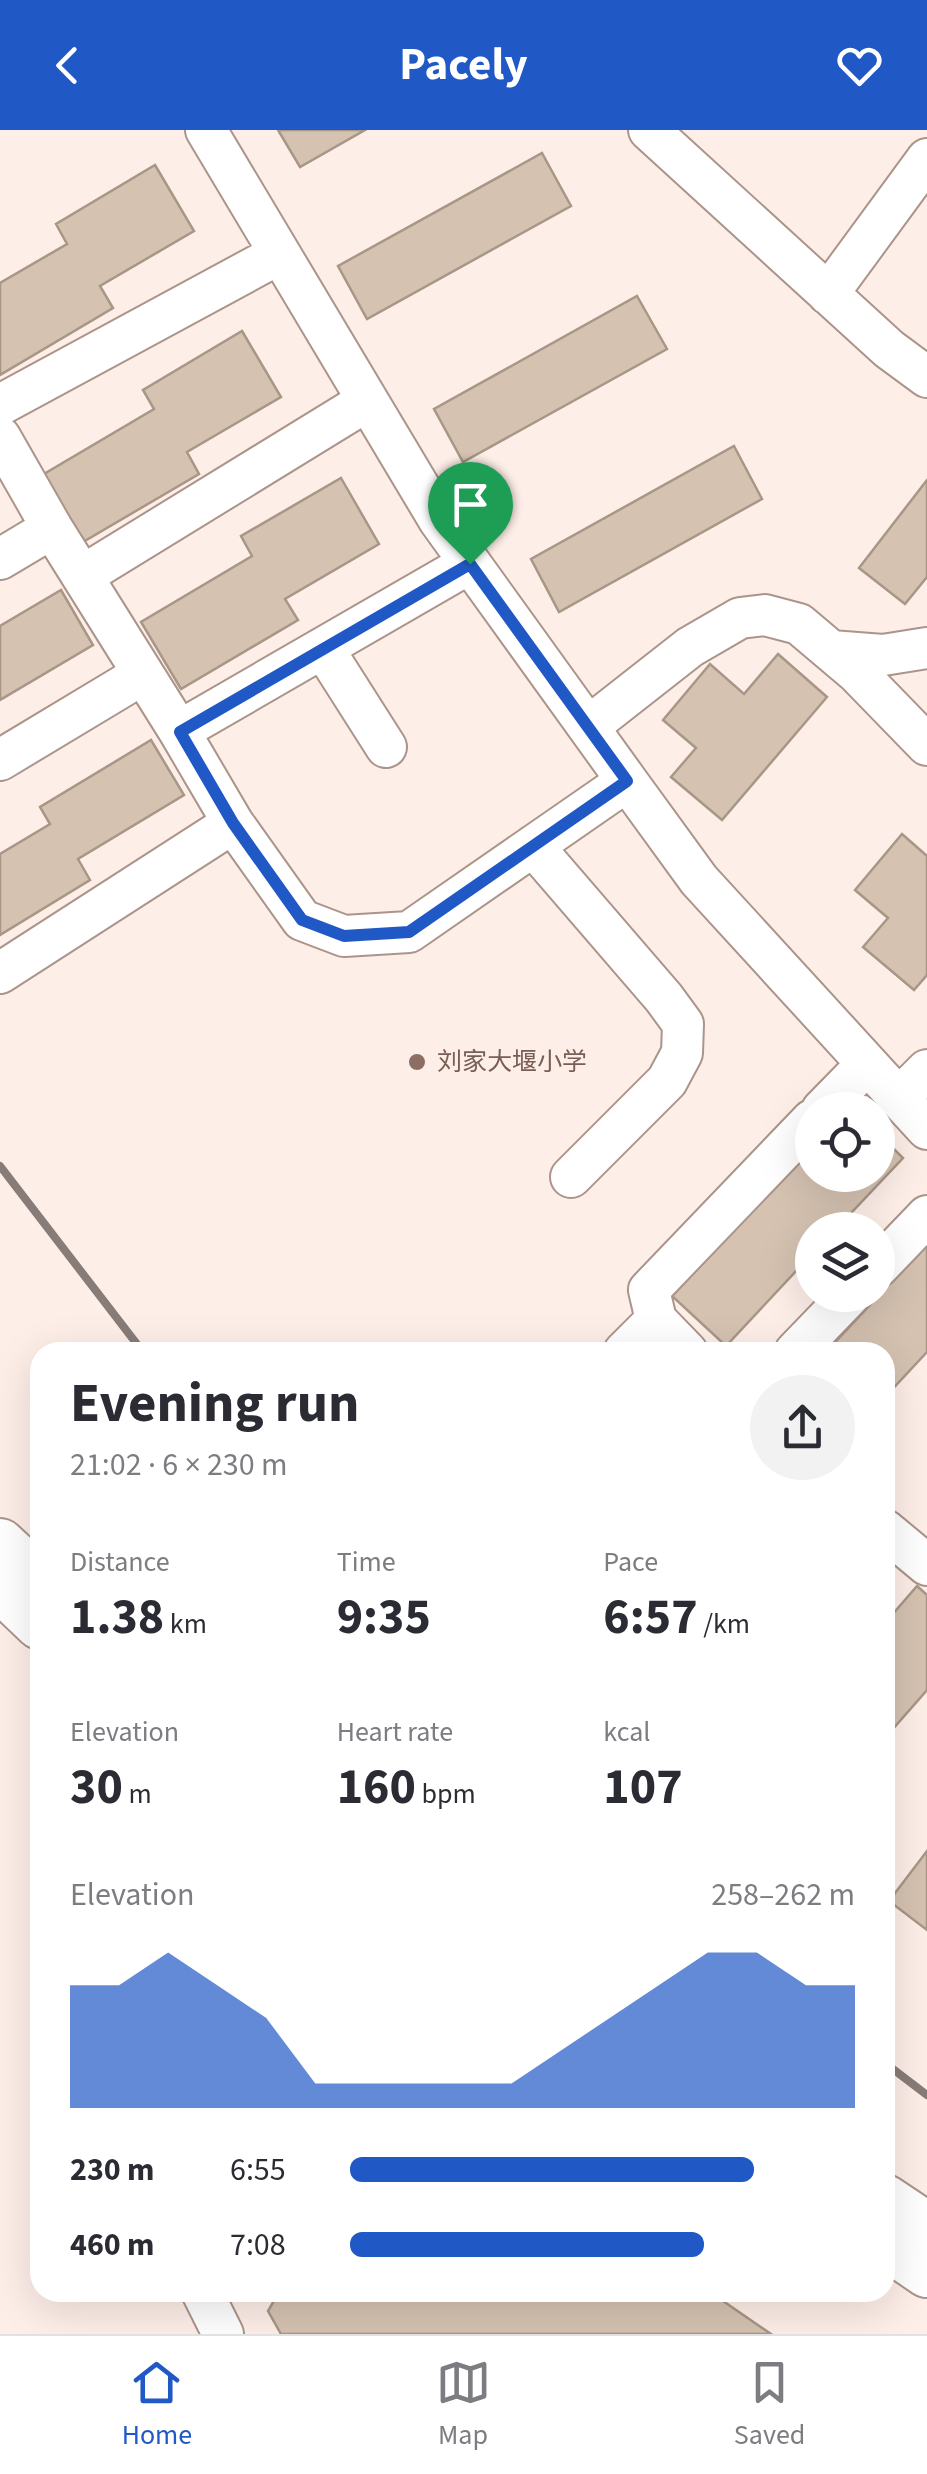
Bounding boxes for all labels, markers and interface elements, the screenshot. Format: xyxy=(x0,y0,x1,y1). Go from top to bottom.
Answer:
text: Pacely xyxy=(399,33,528,97)
icon: back xyxy=(40,38,95,93)
icon: heart xyxy=(832,38,887,93)
pin xyxy=(428,462,513,565)
icon: arrive xyxy=(443,477,498,532)
place label: 刘家大堰小学 xyxy=(437,1044,587,1080)
marker: 刘家大堰小学 xyxy=(406,1051,428,1073)
map controls xyxy=(795,1092,895,1312)
button: locate xyxy=(795,1092,895,1192)
button: layers xyxy=(795,1212,895,1312)
text: Evening run xyxy=(70,1365,359,1443)
button: share xyxy=(750,1375,855,1480)
text: 21:02 · 6 × 230 m xyxy=(70,1442,288,1488)
text: Distance xyxy=(70,1542,170,1582)
text: Time xyxy=(337,1542,396,1582)
text: Pace xyxy=(603,1542,658,1582)
text: 1.38 xyxy=(70,1582,164,1653)
text: 9:35 xyxy=(337,1582,431,1653)
text: 6:57 xyxy=(603,1582,698,1653)
text: km xyxy=(164,1604,207,1644)
text: /km xyxy=(698,1604,750,1644)
text: Elevation xyxy=(70,1712,179,1752)
text: Heart rate xyxy=(337,1712,453,1752)
text: kcal xyxy=(603,1712,650,1752)
text: 30 xyxy=(70,1752,123,1823)
text: 160 xyxy=(337,1752,416,1823)
text: 107 xyxy=(603,1752,683,1823)
text: m xyxy=(123,1774,152,1814)
text: bpm xyxy=(416,1774,476,1814)
text: Elevation xyxy=(70,1872,195,1918)
text: 258–262 m xyxy=(711,1872,855,1918)
text: 230 m xyxy=(70,2147,155,2193)
text: 6:55 xyxy=(230,2147,286,2193)
text: 460 m xyxy=(70,2222,155,2268)
text: 7:08 xyxy=(230,2222,286,2268)
tab: Home xyxy=(122,2355,192,2455)
tab: Map xyxy=(436,2355,491,2455)
tab: Saved xyxy=(734,2355,805,2455)

